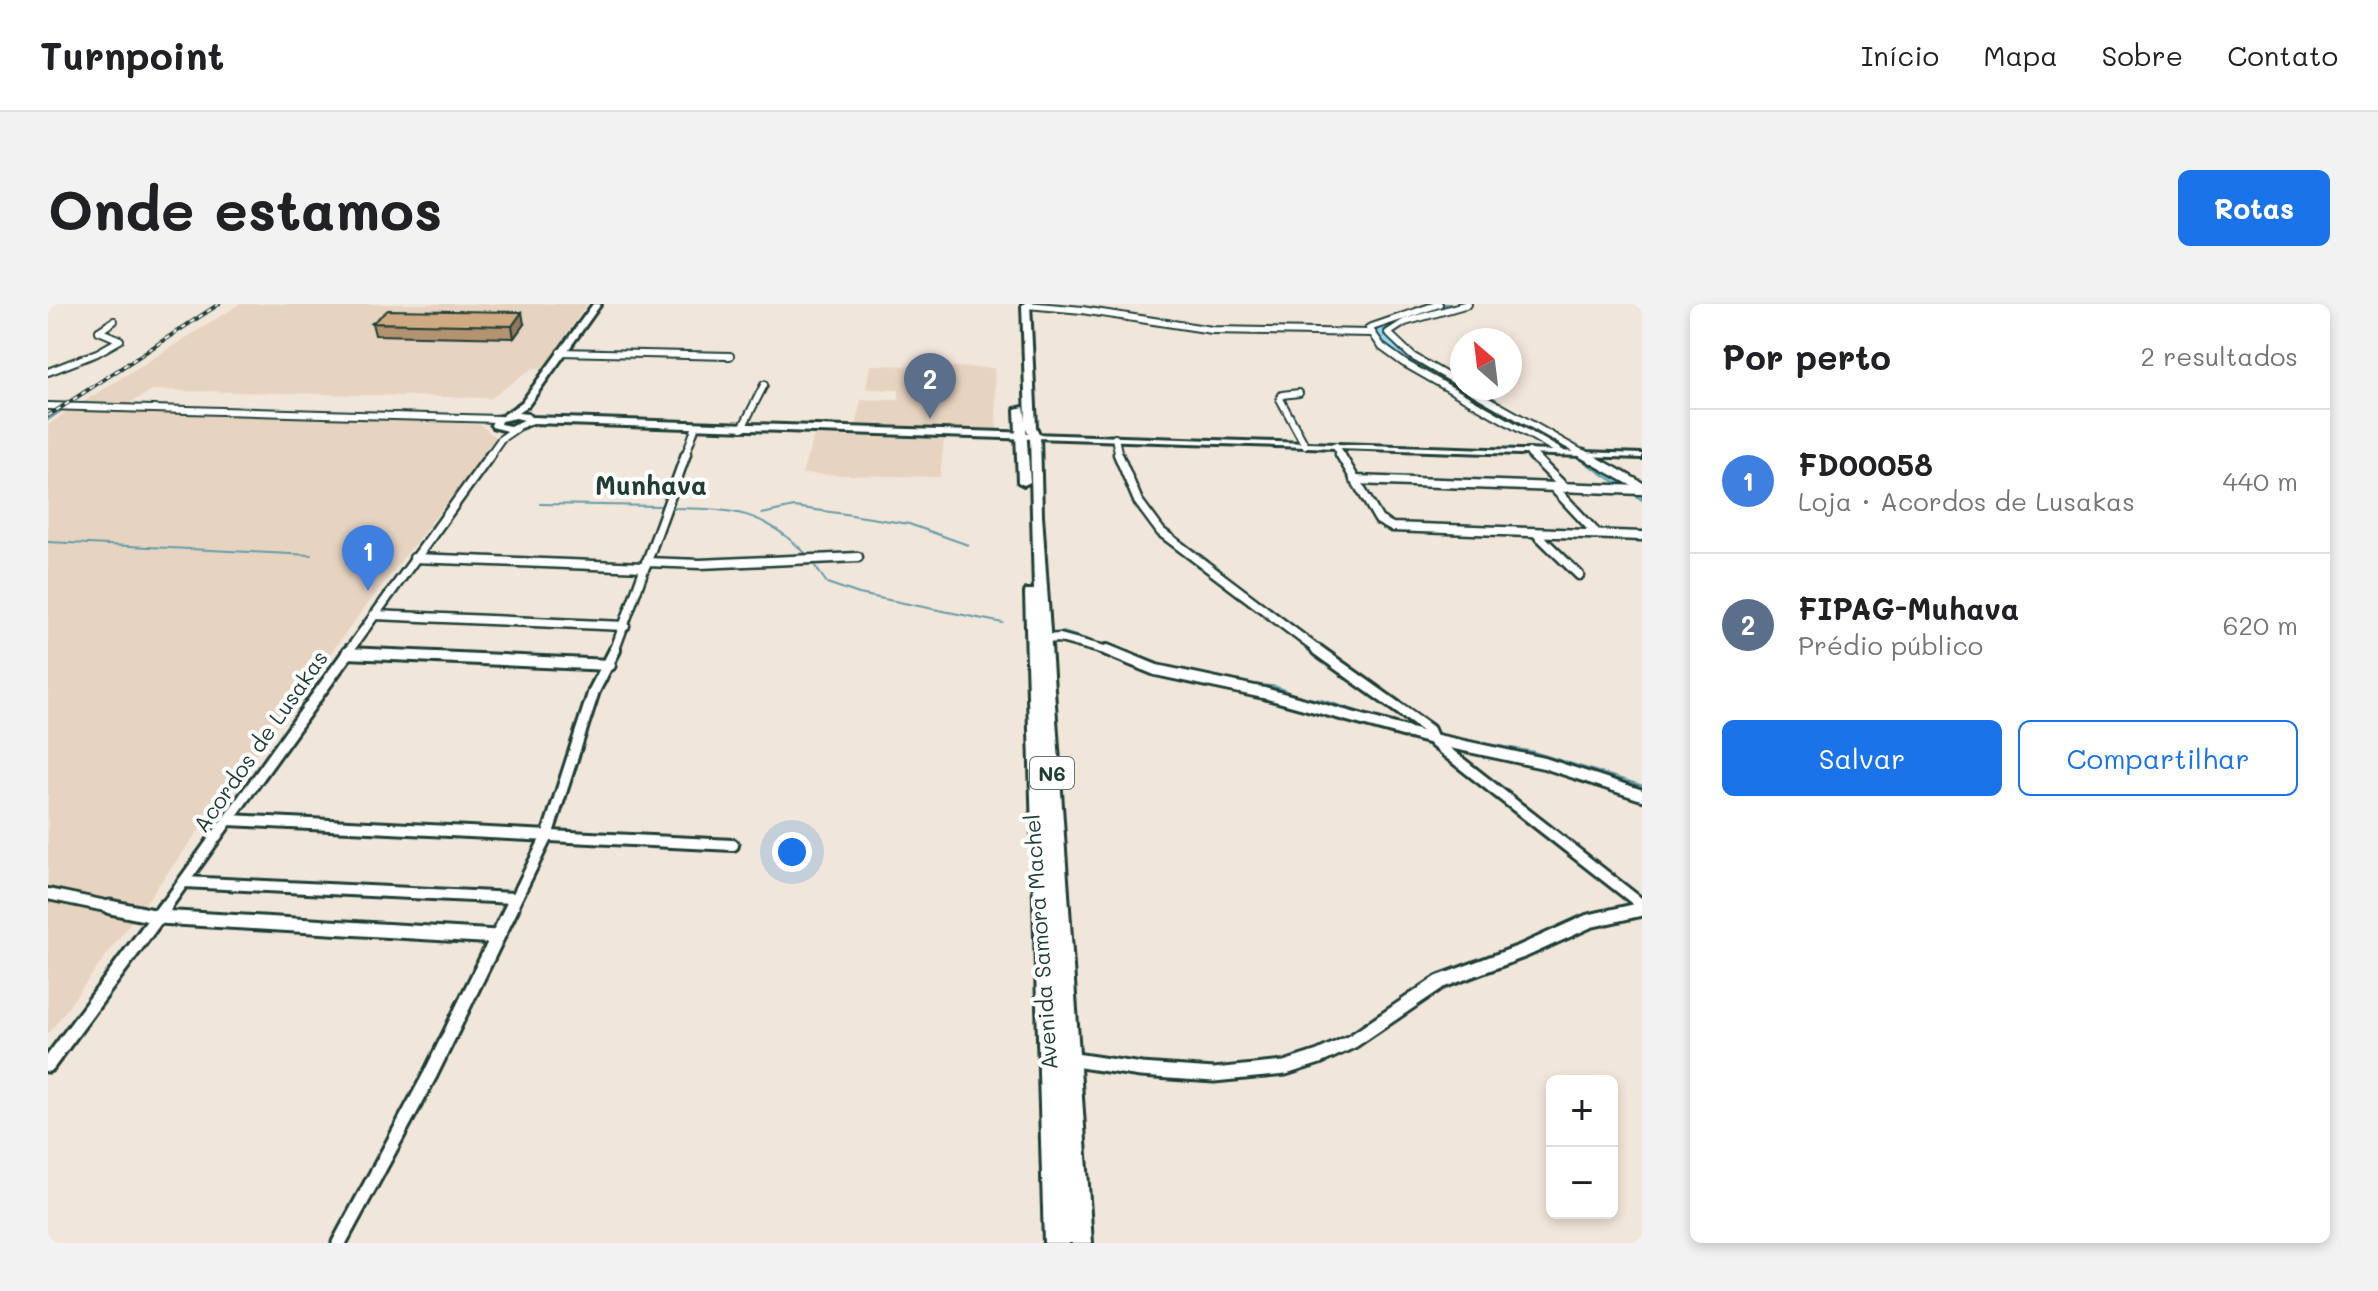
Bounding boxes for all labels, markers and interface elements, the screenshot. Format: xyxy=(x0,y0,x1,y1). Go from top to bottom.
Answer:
text: Turnpoint xyxy=(40,30,224,80)
text: Início xyxy=(1861,37,1939,73)
text: Mapa xyxy=(1983,37,2058,73)
text: Sobre xyxy=(2102,37,2183,73)
text: Contato xyxy=(2227,37,2338,73)
button: Rotas xyxy=(2178,170,2330,246)
text: Onde estamos xyxy=(48,172,442,245)
north arrow xyxy=(1450,328,1522,400)
text: Por perto xyxy=(1722,334,1891,379)
text: 2 resultados xyxy=(2140,339,2298,373)
pin: 2 xyxy=(904,353,956,419)
text: FD00058 xyxy=(1798,444,1933,484)
text: 1 xyxy=(1742,464,1754,498)
text: 440 m xyxy=(2222,464,2298,498)
district label: Munhava xyxy=(595,468,707,502)
text: Loja · Acordos de Lusakas xyxy=(1798,484,2135,518)
pin: 1 xyxy=(342,525,394,591)
text: FIPAG-Muhava xyxy=(1798,588,2019,628)
text: 2 xyxy=(1741,608,1755,642)
text: 620 m xyxy=(2223,608,2298,642)
text: Prédio público xyxy=(1798,628,1983,662)
street label: Acordos de Lusakas xyxy=(186,644,334,838)
button: Salvar xyxy=(1722,720,2002,796)
button: Compartilhar xyxy=(2018,720,2298,796)
road number: N6 xyxy=(1030,757,1074,789)
street label: Avenida Samora Machel xyxy=(1017,813,1063,1071)
your location xyxy=(772,832,812,872)
map controls xyxy=(1546,1075,1618,1219)
button: + xyxy=(1546,1075,1618,1147)
button: − xyxy=(1546,1147,1618,1219)

